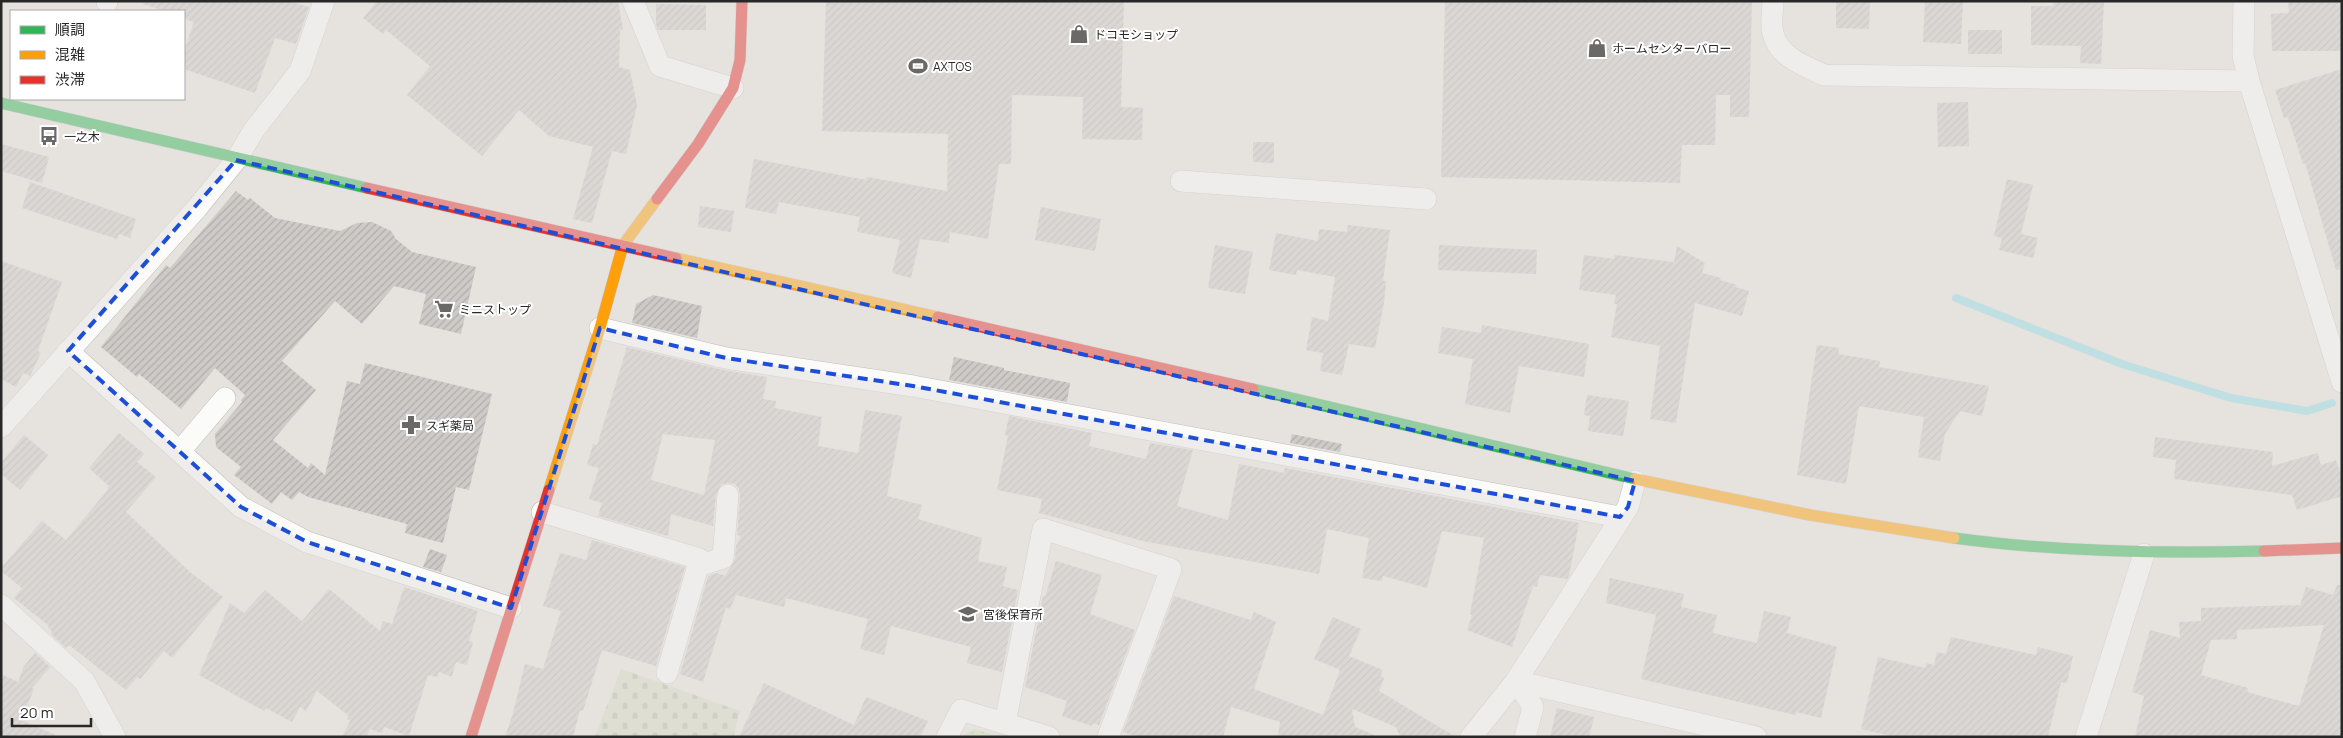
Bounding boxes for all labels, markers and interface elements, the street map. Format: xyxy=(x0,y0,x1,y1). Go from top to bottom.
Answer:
legend xyxy=(10,10,185,100)
text: 順調 xyxy=(55,19,85,40)
shop icon: ドコモショップ xyxy=(1068,23,1090,45)
place label: ドコモショップ xyxy=(1094,26,1178,43)
shop icon: ホームセンターバロー xyxy=(1586,37,1608,59)
place label: ホームセンターバロー xyxy=(1612,40,1732,57)
text: 混雑 xyxy=(55,44,85,65)
sports icon: AXTOS xyxy=(907,55,929,77)
place label: AXTOS xyxy=(933,58,972,75)
text: 渋滞 xyxy=(55,69,85,90)
bus stop icon: 一之木 xyxy=(38,125,60,147)
place label: 一之木 xyxy=(64,128,100,145)
supermarket icon: ミニストップ xyxy=(433,298,455,320)
place label: ミニストップ xyxy=(459,301,531,318)
pharmacy icon: スギ薬局 xyxy=(400,414,422,436)
place label: スギ薬局 xyxy=(426,417,474,434)
school or university icon: 宮後保育所 xyxy=(957,603,979,625)
place label: 宮後保育所 xyxy=(983,606,1043,623)
scale bar xyxy=(12,696,91,728)
text: 20 m xyxy=(20,702,53,723)

